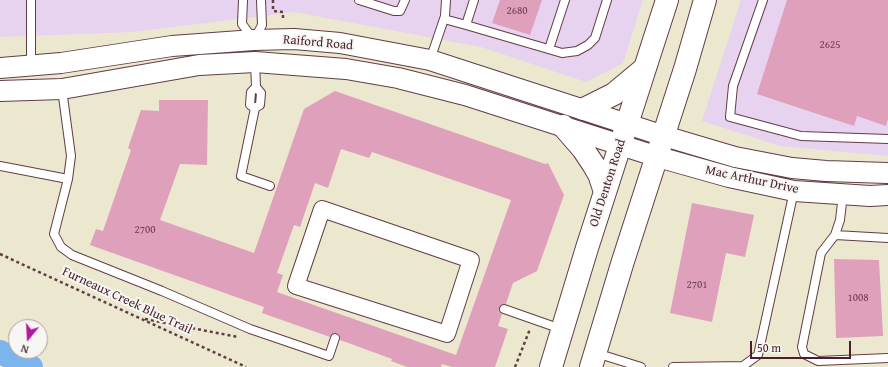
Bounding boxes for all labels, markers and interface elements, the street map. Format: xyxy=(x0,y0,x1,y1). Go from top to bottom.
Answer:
house number: 2680 xyxy=(506,4,528,18)
street label: Raiford Road xyxy=(282,32,354,54)
house number: 2625 xyxy=(819,38,841,52)
street label: Old Denton Road xyxy=(586,137,630,229)
street label: Mac Arthur Drive xyxy=(704,162,800,198)
house number: 2700 xyxy=(134,223,156,237)
street label: Furneaux Creek Blue Trail xyxy=(60,264,194,338)
house number: 2701 xyxy=(686,278,708,292)
house number: 1008 xyxy=(847,291,869,305)
north arrow xyxy=(8,319,48,359)
scale bar xyxy=(752,333,853,359)
text: 50 m xyxy=(757,339,781,356)
text: N xyxy=(19,341,31,358)

